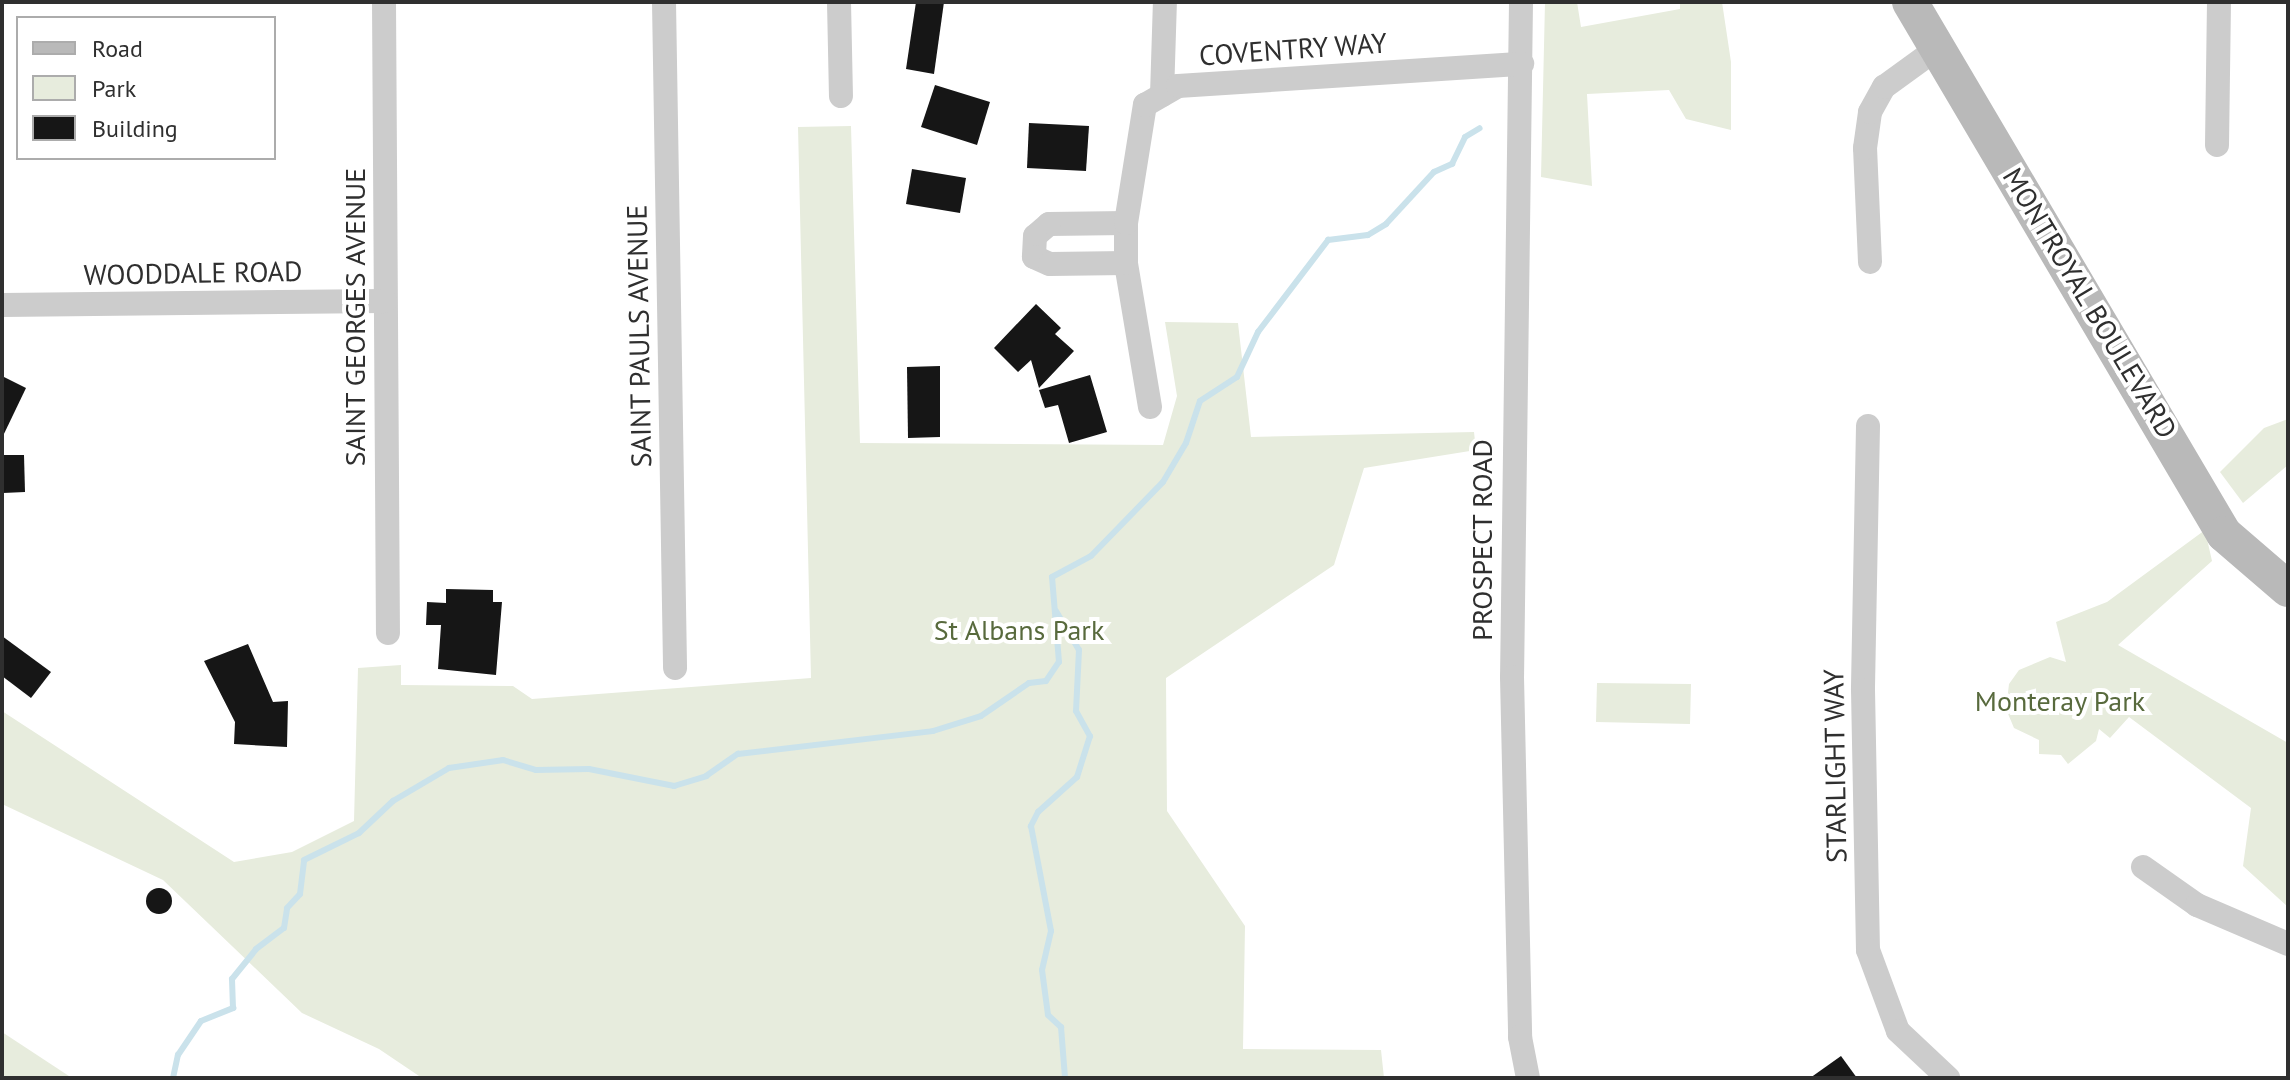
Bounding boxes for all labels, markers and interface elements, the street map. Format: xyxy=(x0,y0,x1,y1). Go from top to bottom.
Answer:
legend xyxy=(16,16,276,160)
street label: COVENTRY WAY xyxy=(1197,26,1389,72)
text: Road xyxy=(92,33,143,64)
text: Park xyxy=(92,73,136,104)
text: Building xyxy=(92,113,178,144)
street label: MONTROYAL BOULEVARD xyxy=(1996,161,2184,445)
street label: SAINT GEORGES AVENUE xyxy=(338,167,372,467)
street label: SAINT PAULS AVENUE xyxy=(620,203,658,469)
street label: WOODDALE ROAD xyxy=(83,254,303,292)
street label: PROSPECT ROAD xyxy=(1465,439,1499,641)
park label: St Albans Park xyxy=(933,613,1105,647)
street label: STARLIGHT WAY xyxy=(1816,668,1854,864)
park label: Monteray Park xyxy=(1974,684,2146,718)

